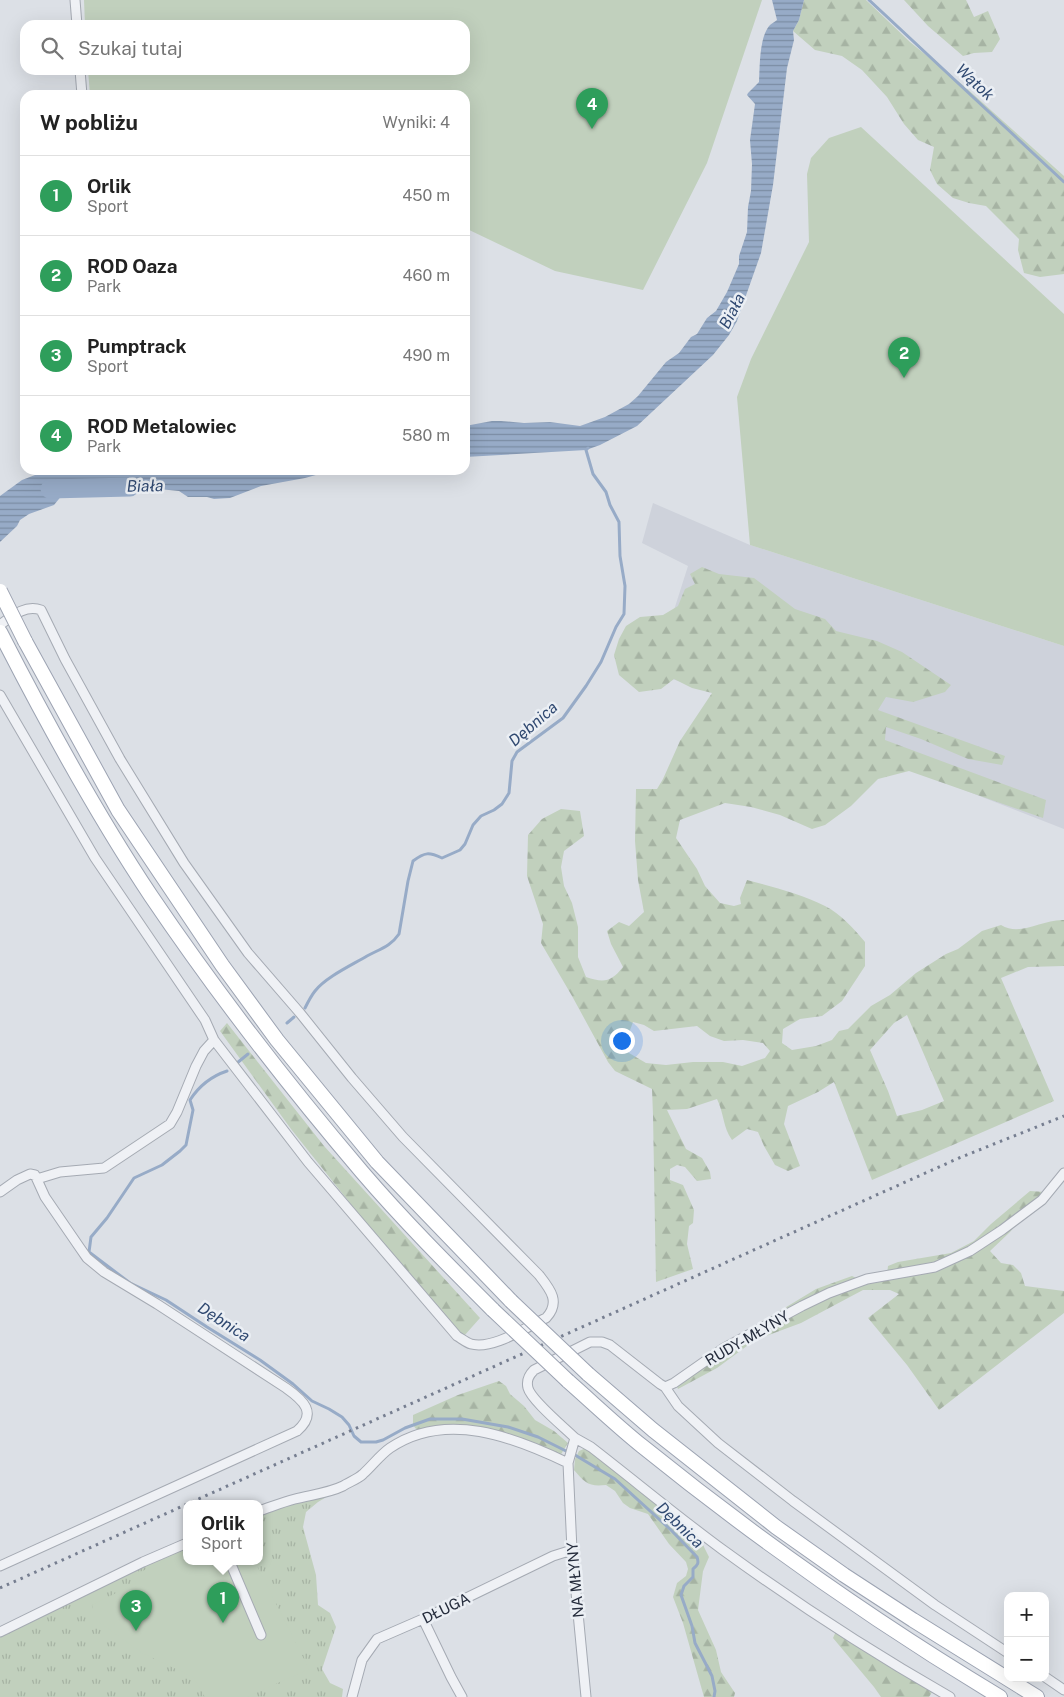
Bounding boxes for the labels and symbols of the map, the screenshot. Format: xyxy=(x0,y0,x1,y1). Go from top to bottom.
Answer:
water label: Wątok xyxy=(952,60,998,105)
pin: 4 xyxy=(576,88,608,129)
water label: Biała xyxy=(715,290,749,332)
pin: 2 xyxy=(888,337,920,378)
water label: Biała xyxy=(126,476,164,496)
water label: Dębnica xyxy=(505,698,561,750)
your location xyxy=(609,1028,635,1054)
water label: Dębnica xyxy=(194,1298,254,1346)
street label: RUDY-MŁYNY xyxy=(702,1307,792,1369)
water label: Dębnica xyxy=(652,1498,708,1552)
street label: NA MŁYNY xyxy=(563,1542,587,1618)
pin: 1 xyxy=(207,1582,239,1623)
street label: DŁUGA xyxy=(419,1589,473,1627)
pin: 3 xyxy=(120,1590,152,1631)

